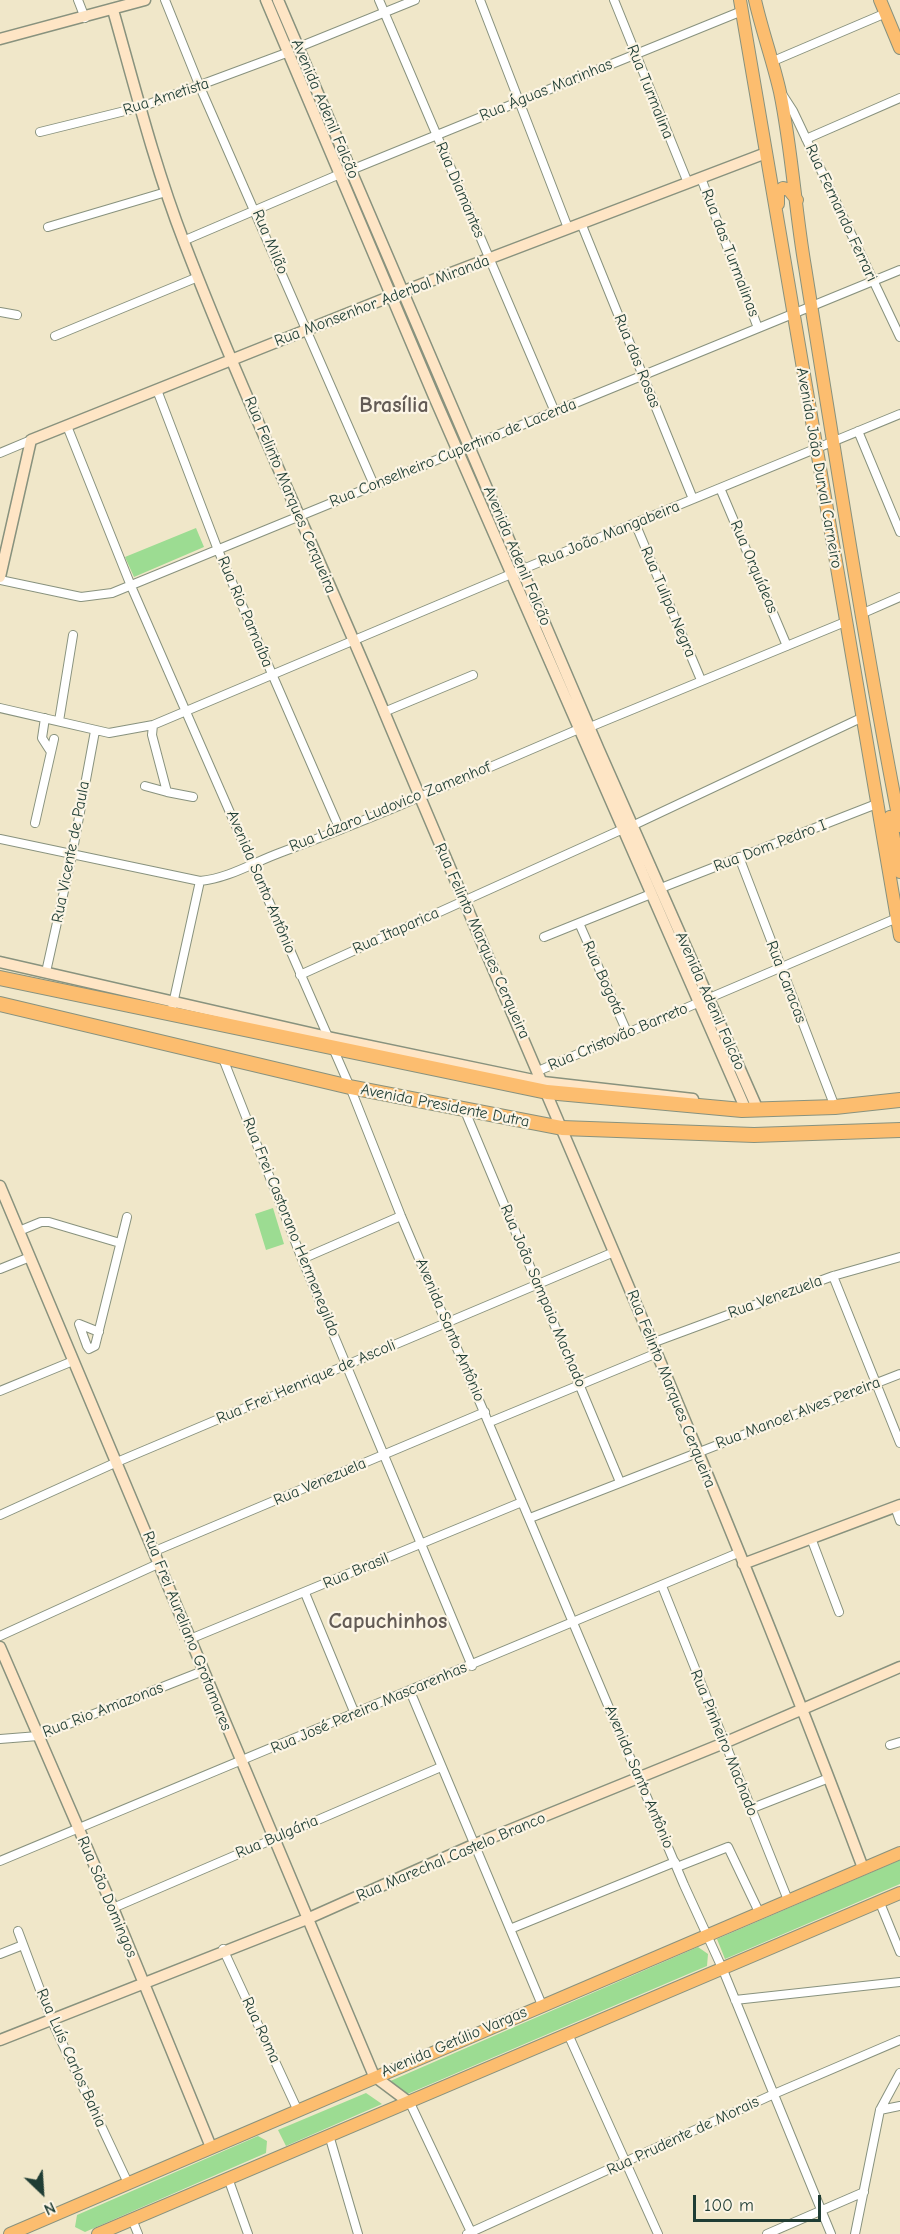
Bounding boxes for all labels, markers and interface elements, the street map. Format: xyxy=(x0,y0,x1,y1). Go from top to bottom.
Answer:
street label: Avenida Adenil Falcão xyxy=(287,36,363,182)
street label: Rua Turmalina xyxy=(622,42,678,142)
street label: Rua Águas Marinhas xyxy=(477,55,615,125)
street label: Rua Ametista xyxy=(121,74,211,120)
street label: Rua Diamantes xyxy=(431,139,489,241)
street label: Rua Fernando Ferrari xyxy=(801,141,881,285)
street label: Rua das Turmalinas xyxy=(697,186,763,320)
street label: Rua Milão xyxy=(248,207,292,277)
street label: Rua Monsenhor Aderbal Miranda xyxy=(272,251,492,351)
street label: Rua das Rosas xyxy=(610,311,664,411)
street label: Avenida João Durval Carneiro xyxy=(792,366,846,570)
district label: Brasília xyxy=(359,393,429,419)
street label: Rua Felinto Marques Cerqueira xyxy=(240,394,340,596)
street label: Rua Conselheiro Cupertino de Lacerda xyxy=(327,395,579,511)
street label: Avenida Adenil Falcão xyxy=(479,483,555,629)
street label: Rua João Mangabeira xyxy=(535,497,683,571)
street label: Rua Orquídeas xyxy=(726,518,782,616)
street label: Rua Tulipa Negra xyxy=(636,544,700,660)
street label: Rua Rio Parnaíba xyxy=(213,554,277,670)
street label: Rua Lázaro Ludovico Zamenhof xyxy=(286,758,494,856)
street label: Rua Vicente de Paula xyxy=(48,780,94,924)
street label: Avenida Santo Antônio xyxy=(222,807,300,957)
street label: Rua Dom Pedro I xyxy=(711,816,829,876)
street label: Rua Felinto Marques Cerqueira xyxy=(430,840,534,1042)
street label: Rua Itaparica xyxy=(350,903,442,959)
street label: Avenida Adenil Falcão xyxy=(671,929,749,1073)
street label: Rua Bogotá xyxy=(578,938,628,1018)
street label: Rua Caracas xyxy=(762,938,810,1026)
street label: Rua Cristovão Barreto xyxy=(545,999,691,1075)
street label: Avenida Presidente Dutra xyxy=(359,1080,531,1132)
street label: Rua Frei Castorano Hermenegildo xyxy=(238,1115,344,1339)
street label: Rua João Sampaio Machado xyxy=(496,1202,590,1390)
street label: Avenida Santo Antônio xyxy=(411,1255,489,1405)
street label: Rua Venezuela xyxy=(725,1271,825,1323)
street label: Rua Felinto Marques Cerqueira xyxy=(622,1287,720,1491)
street label: Rua Frei Henrique de Ascoli xyxy=(213,1335,399,1429)
street label: Rua Manoel Alves Pereira xyxy=(713,1373,883,1453)
street label: Rua Venezuela xyxy=(271,1454,369,1510)
street label: Rua Frei Aureliano Grotamares xyxy=(138,1528,236,1734)
street label: Rua Brasil xyxy=(320,1549,392,1593)
district label: Capuchinhos xyxy=(329,1609,447,1635)
street label: Rua José Pereira Mascarenhas xyxy=(268,1658,470,1758)
street label: Rua Pinheiro Machado xyxy=(686,1667,762,1819)
street label: Rua Rio Amazonas xyxy=(40,1678,166,1742)
street label: Avenida Santo Antônio xyxy=(600,1702,678,1852)
street label: Rua Marechal Castelo Branco xyxy=(353,1808,549,1906)
street label: Rua Bulgária xyxy=(233,1811,321,1863)
street label: Rua São Domingos xyxy=(73,1833,141,1961)
street label: Rua Luís Carlos Bahia xyxy=(32,1986,110,2130)
street label: Rua Roma xyxy=(237,1994,285,2066)
street label: Avenida Getúlio Vargas xyxy=(378,2003,530,2081)
street label: Rua Prudente de Morais xyxy=(604,2092,762,2180)
north arrow xyxy=(12,2162,72,2222)
scale bar xyxy=(696,2183,824,2221)
text: 100 m xyxy=(704,2195,754,2216)
text: N xyxy=(41,2198,58,2219)

